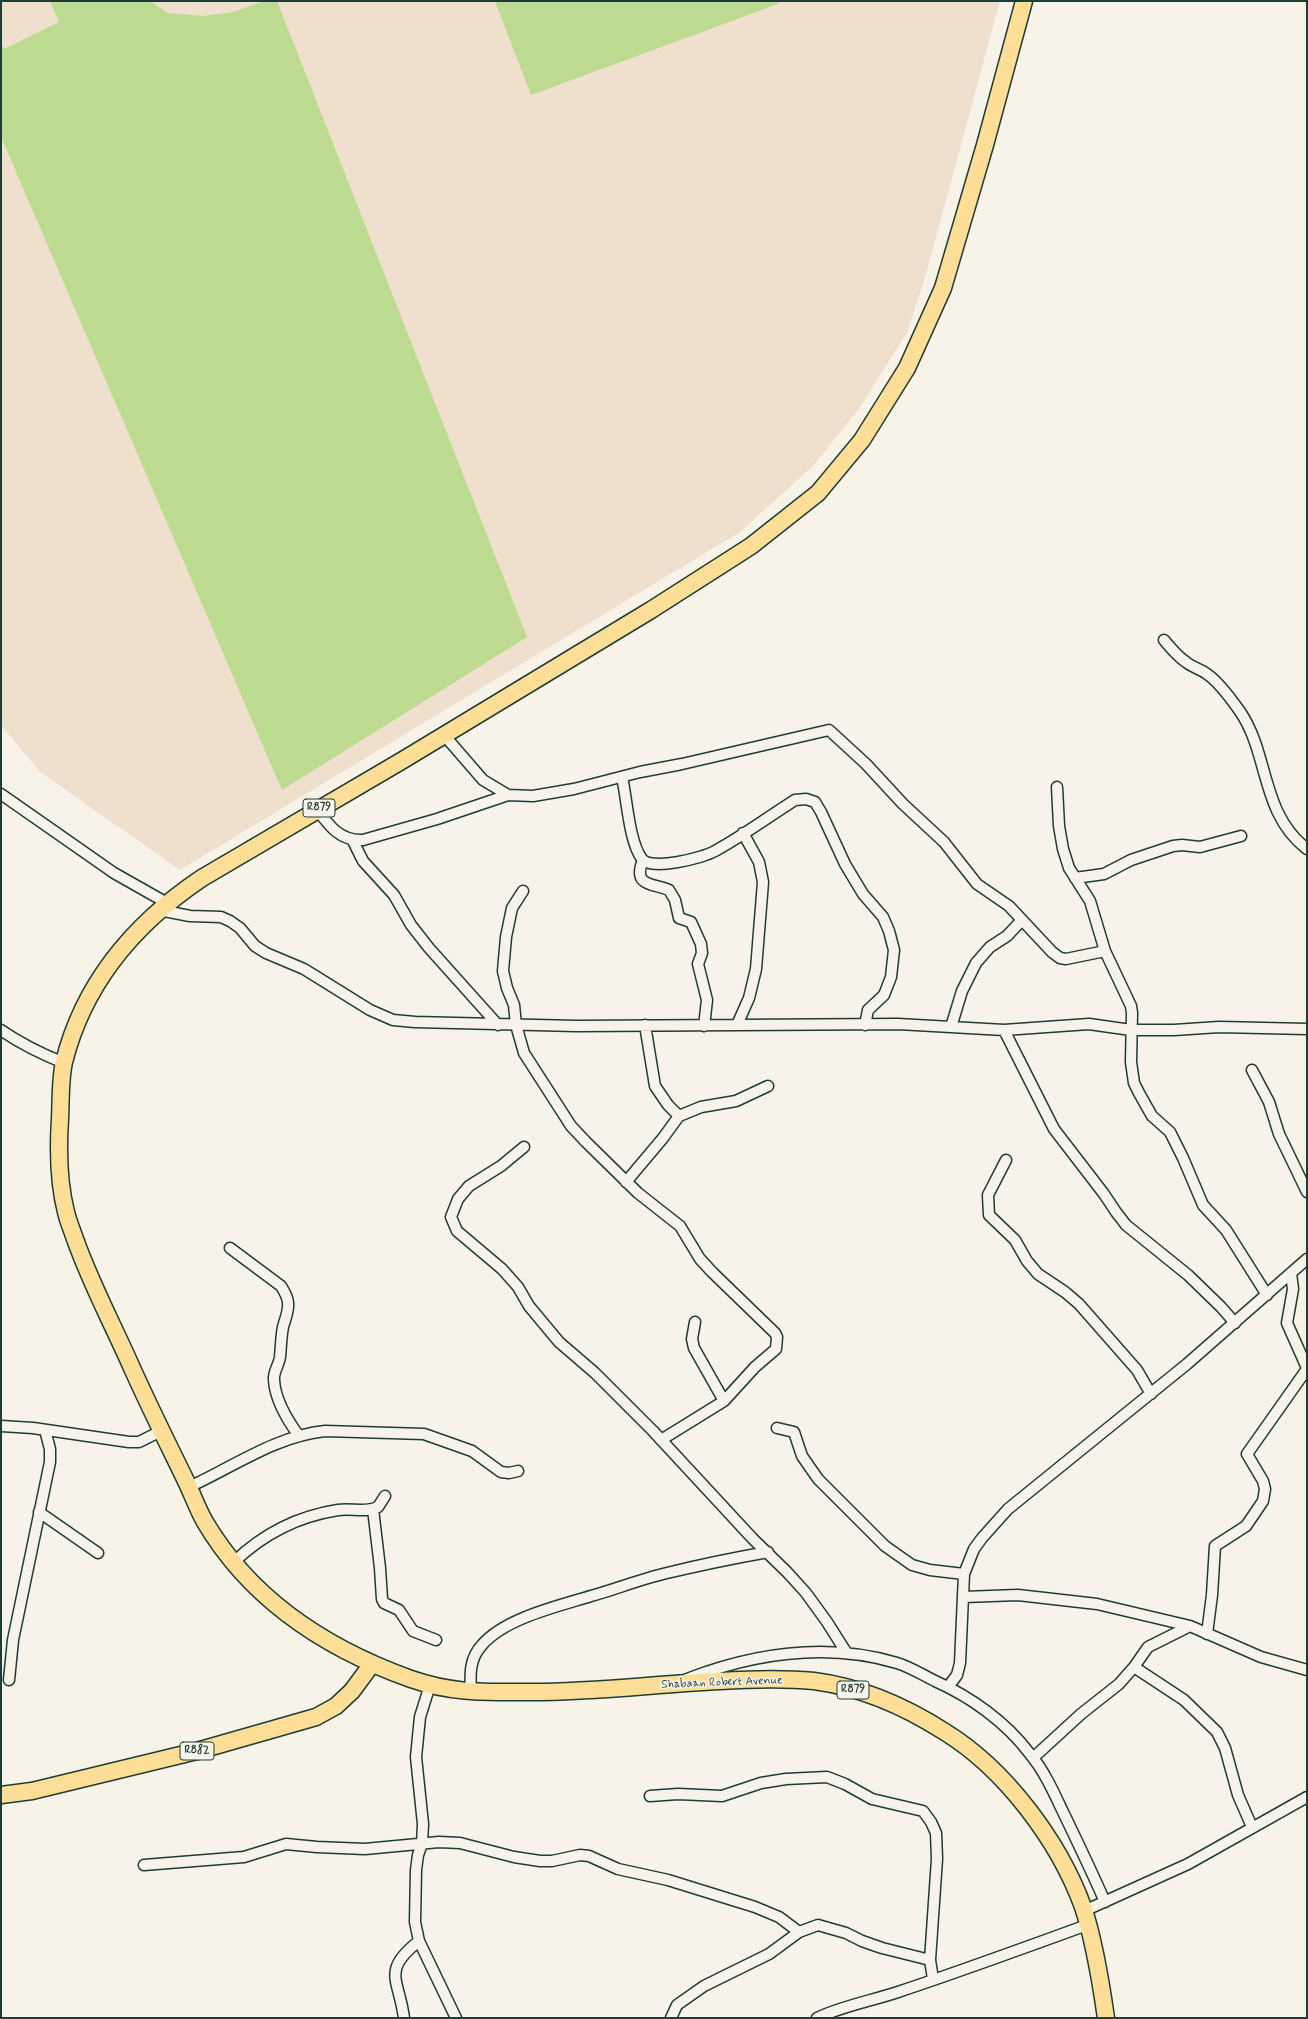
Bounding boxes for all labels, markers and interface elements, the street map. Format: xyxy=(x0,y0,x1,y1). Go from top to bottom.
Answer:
road number: R879 xyxy=(303,799,335,817)
street label: Shabaan Robert Avenue xyxy=(661,1674,783,1692)
road number: R879 xyxy=(837,1681,869,1699)
road number: R882 xyxy=(180,1742,214,1760)

